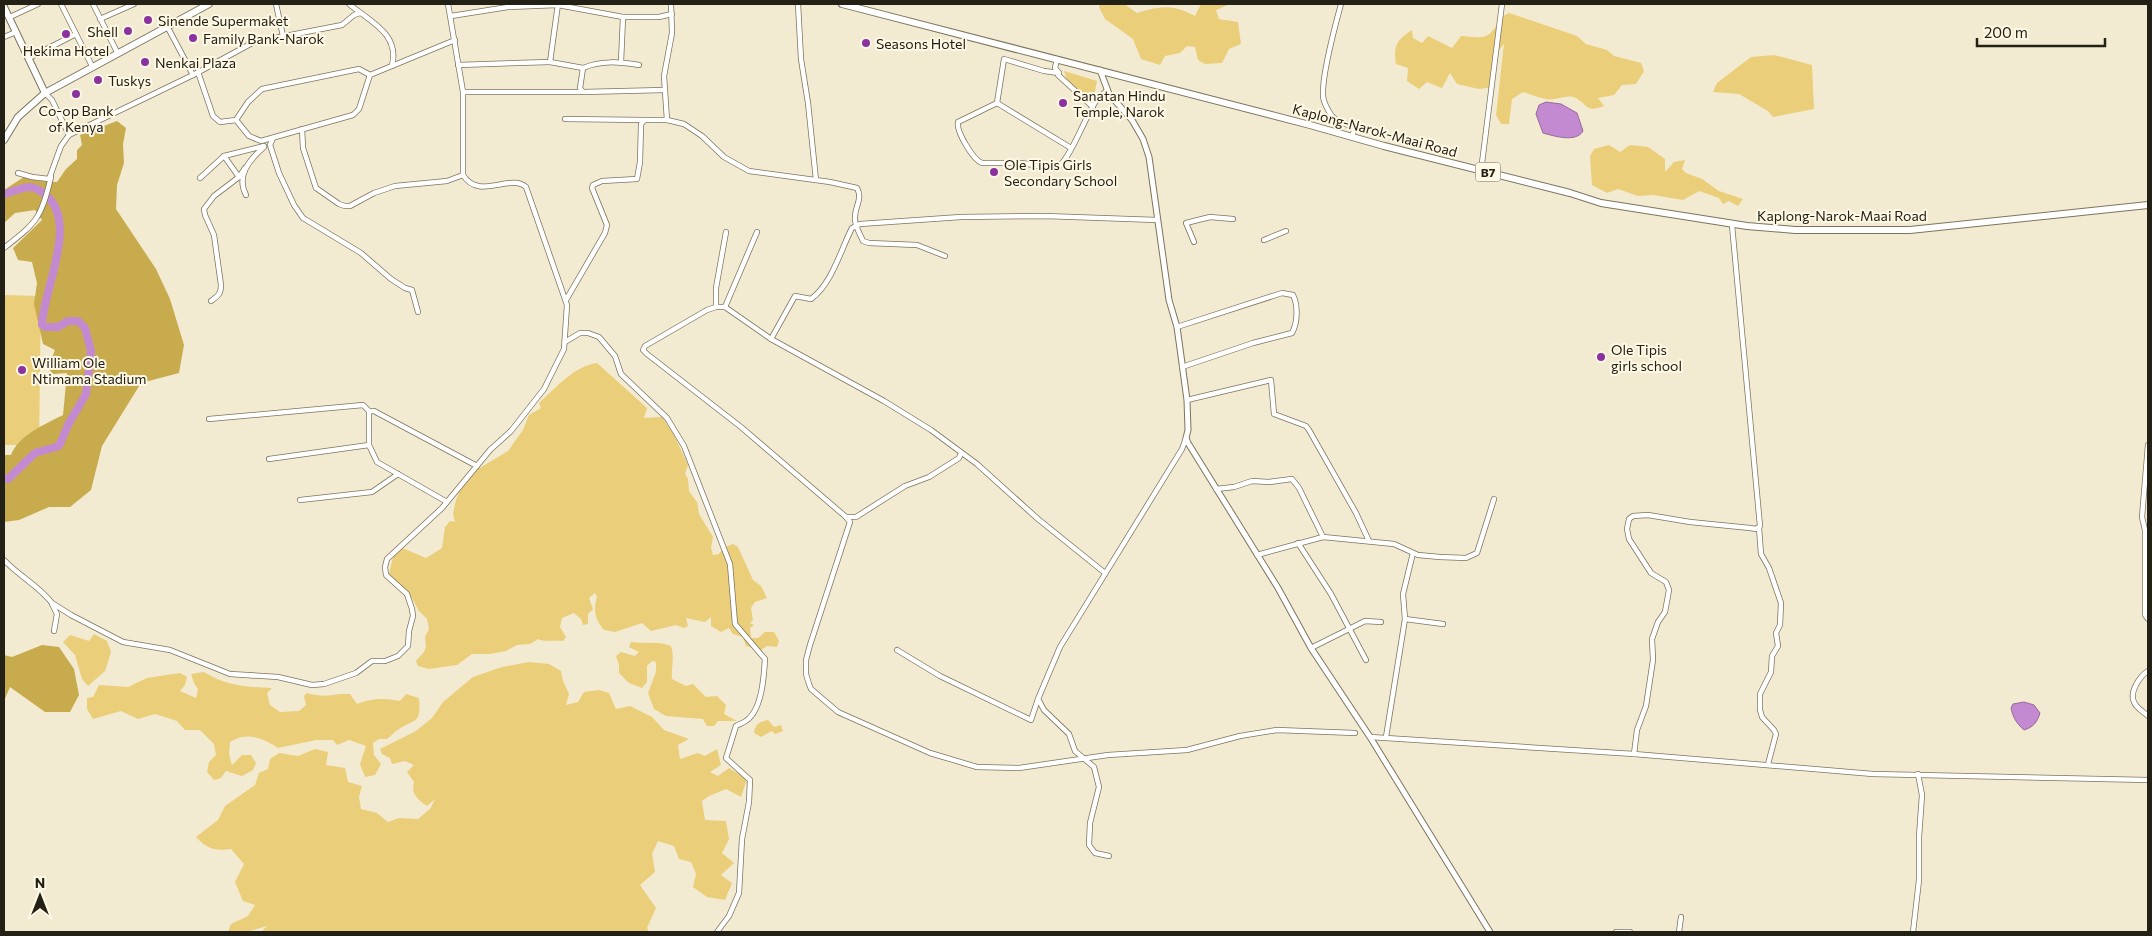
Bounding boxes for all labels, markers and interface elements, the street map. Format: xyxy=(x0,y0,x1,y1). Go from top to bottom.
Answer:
place label: Sinende Supermaket xyxy=(158,12,289,29)
marker: Sinende Supermaket xyxy=(142,14,154,26)
scale bar xyxy=(1977,15,2104,47)
place label: Shell xyxy=(87,23,118,40)
text: 200 m xyxy=(1984,23,2028,41)
marker: Shell xyxy=(122,25,134,37)
marker: Hekima Hotel xyxy=(60,28,72,40)
place label: Family Bank-Narok xyxy=(203,30,325,47)
marker: Family Bank-Narok xyxy=(187,32,199,44)
place label: Seasons Hotel xyxy=(876,35,966,52)
marker: Seasons Hotel xyxy=(860,37,872,49)
place label: Hekima Hotel xyxy=(23,42,109,59)
place label: Nenkai Plaza xyxy=(155,54,236,71)
marker: Nenkai Plaza xyxy=(139,56,151,68)
place label: Tuskys xyxy=(108,72,151,89)
marker: Tuskys xyxy=(92,74,104,86)
place label: Sanatan Hindu Temple, Narok xyxy=(1073,87,1166,120)
marker: Co-op Bank of Kenya xyxy=(70,88,82,100)
marker: Sanatan Hindu Temple, Narok xyxy=(1057,97,1069,109)
street label: Kaplong-Narok-Maai Road xyxy=(1291,100,1459,160)
place label: Co-op Bank of Kenya xyxy=(38,102,114,135)
place label: Ole Tipis Girls Secondary School xyxy=(1004,156,1117,189)
road number: B7 xyxy=(1476,162,1500,182)
marker: Ole Tipis Girls Secondary School xyxy=(988,166,1000,178)
street label: Kaplong-Narok-Maai Road xyxy=(1757,207,1927,224)
place label: Ole Tipis girls school xyxy=(1611,341,1682,374)
marker: Ole Tipis girls school xyxy=(1595,351,1607,363)
place label: William Ole Ntimama Stadium xyxy=(32,354,147,387)
marker: William Ole Ntimama Stadium xyxy=(16,364,28,376)
north arrow xyxy=(15,871,65,921)
text: N xyxy=(35,874,45,891)

